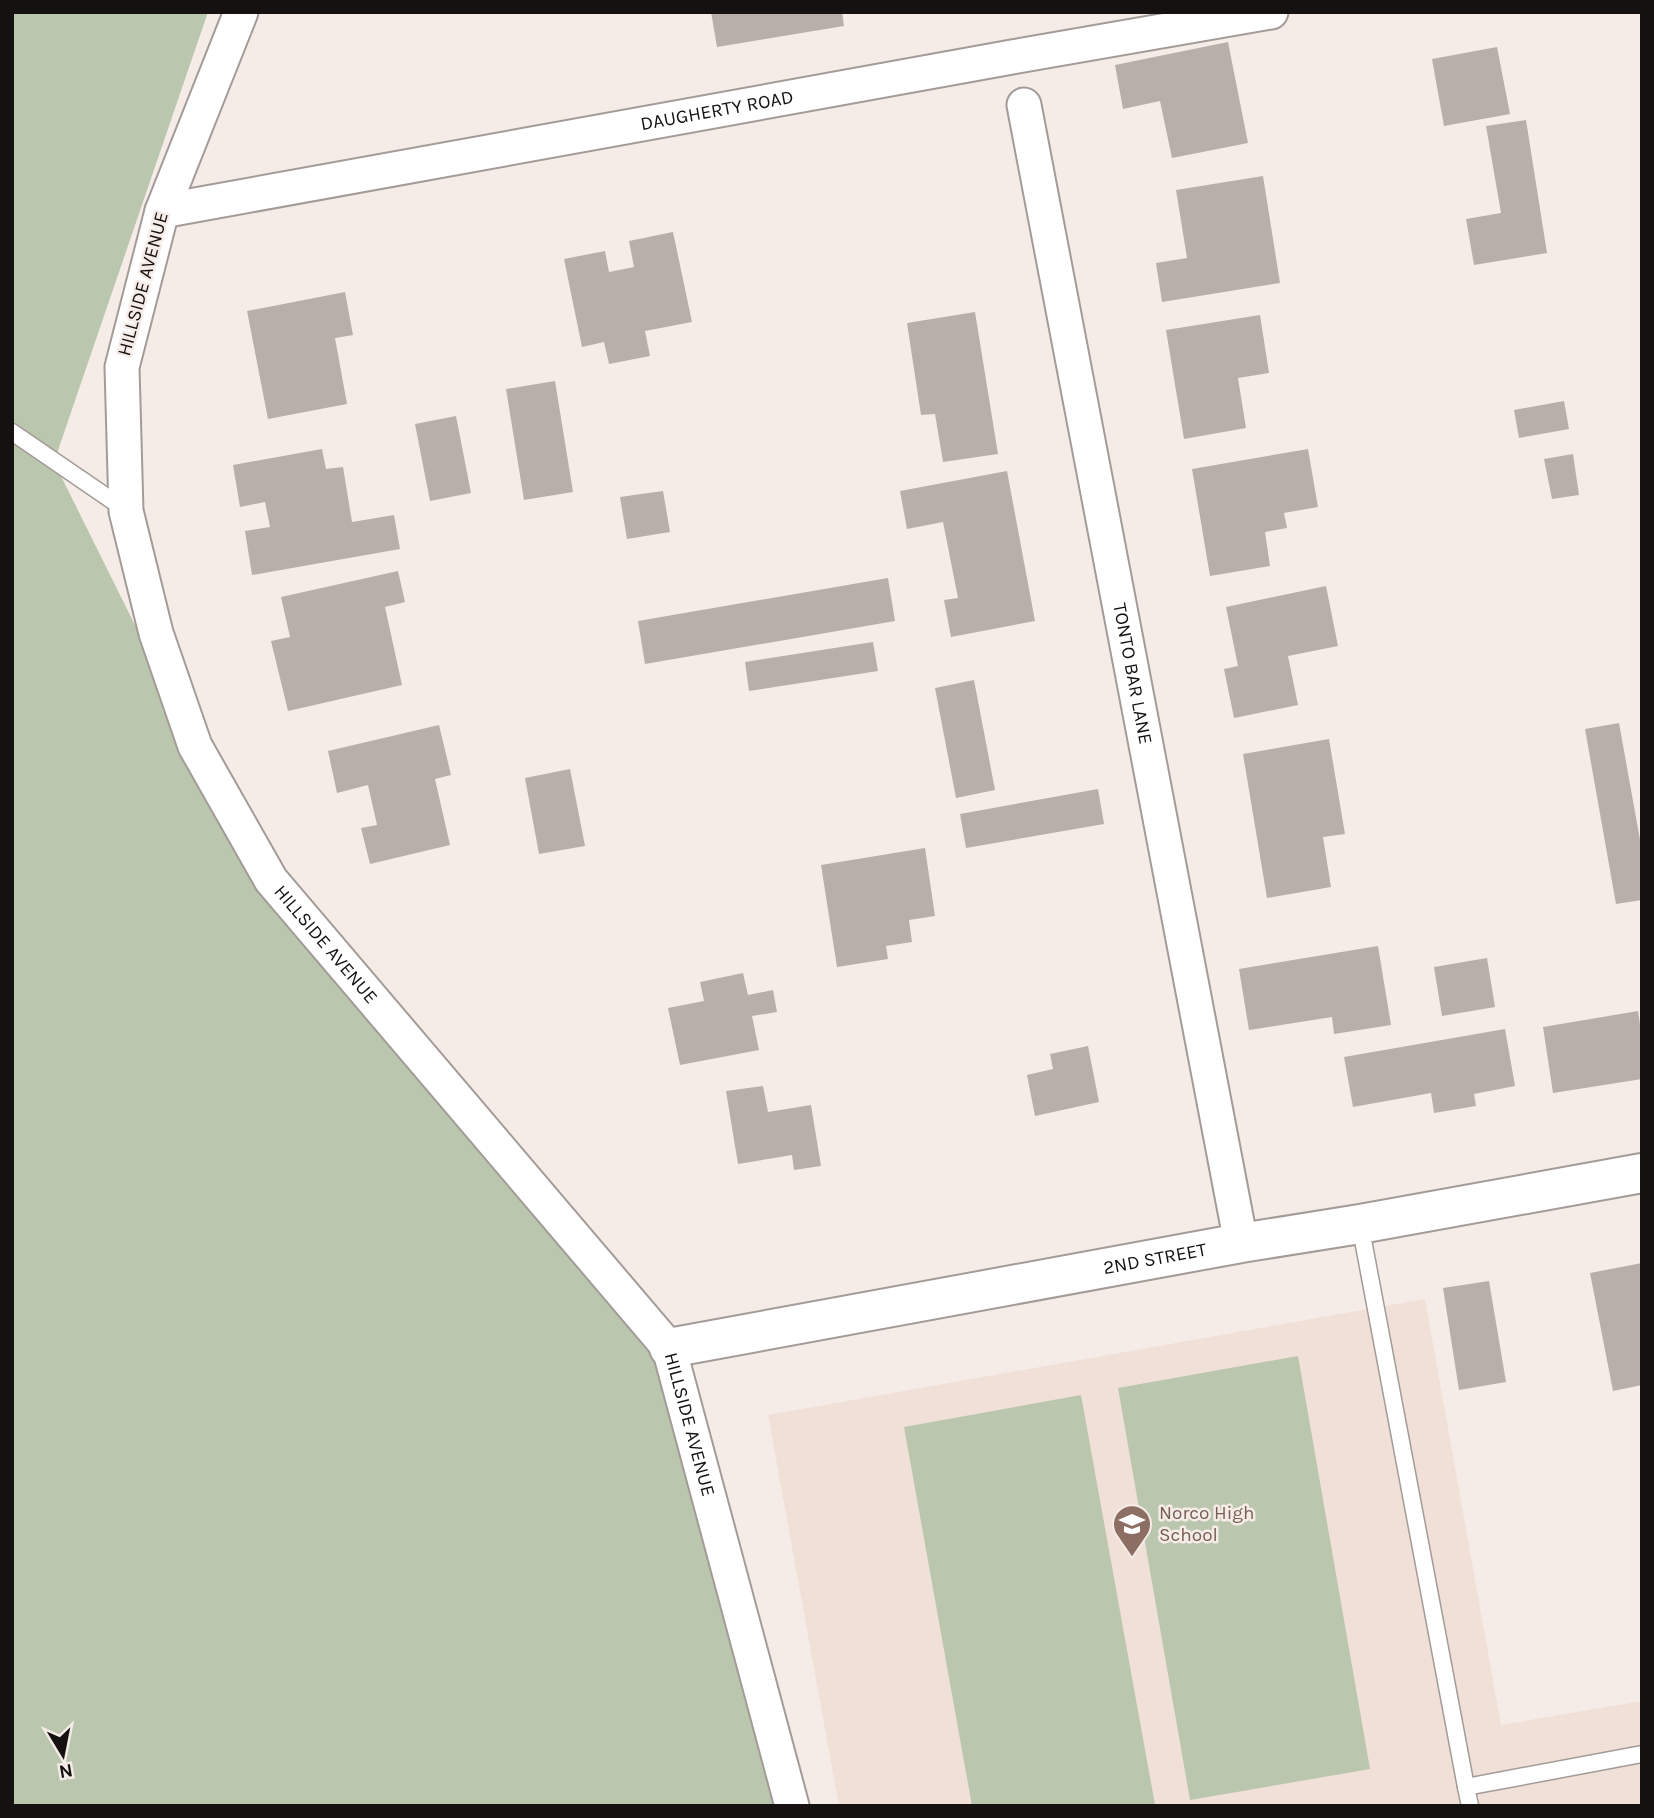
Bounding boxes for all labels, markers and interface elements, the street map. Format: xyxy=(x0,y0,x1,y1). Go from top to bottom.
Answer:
street label: DAUGHERTY ROAD xyxy=(639,86,795,135)
street label: HILLSIDE AVENUE xyxy=(113,210,173,358)
street label: TONTO BAR LANE xyxy=(1108,601,1157,746)
street label: HILLSIDE AVENUE xyxy=(269,881,382,1008)
street label: 2ND STREET xyxy=(1101,1238,1209,1279)
street label: HILLSIDE AVENUE xyxy=(660,1350,719,1499)
place label: Norco High School xyxy=(1159,1502,1255,1546)
school or university icon: Norco High School xyxy=(1111,1503,1153,1558)
north arrow xyxy=(28,1720,98,1790)
text: N xyxy=(57,1759,74,1783)

